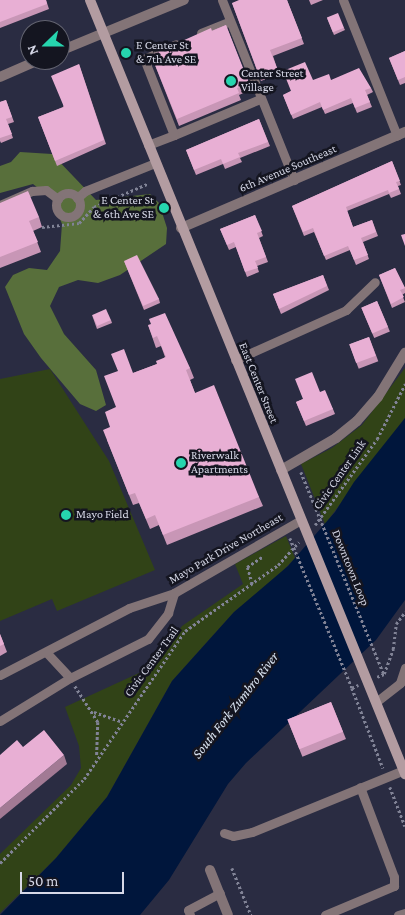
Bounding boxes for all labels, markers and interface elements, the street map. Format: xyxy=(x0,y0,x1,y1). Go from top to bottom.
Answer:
north arrow xyxy=(20,20,70,70)
place label: E Center St & 7th Ave SE xyxy=(136,39,196,67)
text: N xyxy=(23,43,41,58)
marker: E Center St & 7th Ave SE xyxy=(120,47,132,59)
place label: Center Street Village xyxy=(241,67,304,95)
marker: Center Street Village xyxy=(225,75,237,87)
street label: 6th Avenue Southeast xyxy=(237,142,339,196)
place label: E Center St & 6th Ave SE xyxy=(93,194,154,222)
marker: E Center St & 6th Ave SE xyxy=(158,202,170,214)
street label: East Center Street xyxy=(235,341,281,425)
street label: Civic Center Link xyxy=(311,437,369,513)
place label: Riverwalk Apartments xyxy=(191,449,248,477)
marker: Riverwalk Apartments xyxy=(175,457,187,469)
place label: Mayo Field xyxy=(76,508,129,522)
marker: Mayo Field xyxy=(60,509,72,521)
street label: Mayo Park Drive Northeast xyxy=(167,511,285,587)
street label: Downtown Loop xyxy=(328,528,372,608)
street label: Civic Center Trail xyxy=(122,624,182,700)
water label: South Fork Zumbro River xyxy=(188,648,282,762)
scale bar xyxy=(22,862,126,894)
text: 50 m xyxy=(28,873,58,889)

